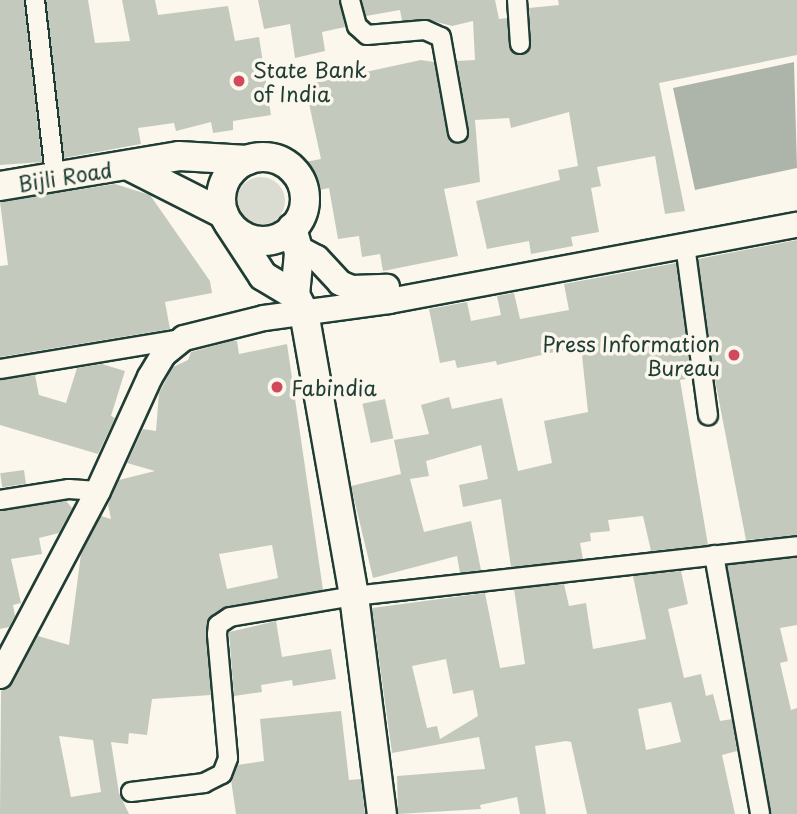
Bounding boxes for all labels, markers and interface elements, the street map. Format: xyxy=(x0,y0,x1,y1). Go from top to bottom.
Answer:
place label: State Bank of India xyxy=(253,56,367,106)
marker: State Bank of India xyxy=(231,73,247,89)
street label: Bijli Road xyxy=(16,156,114,196)
place label: Press Information Bureau xyxy=(542,330,720,380)
marker: Press Information Bureau xyxy=(726,347,742,363)
place label: Fabindia xyxy=(291,374,377,400)
marker: Fabindia xyxy=(269,379,285,395)

